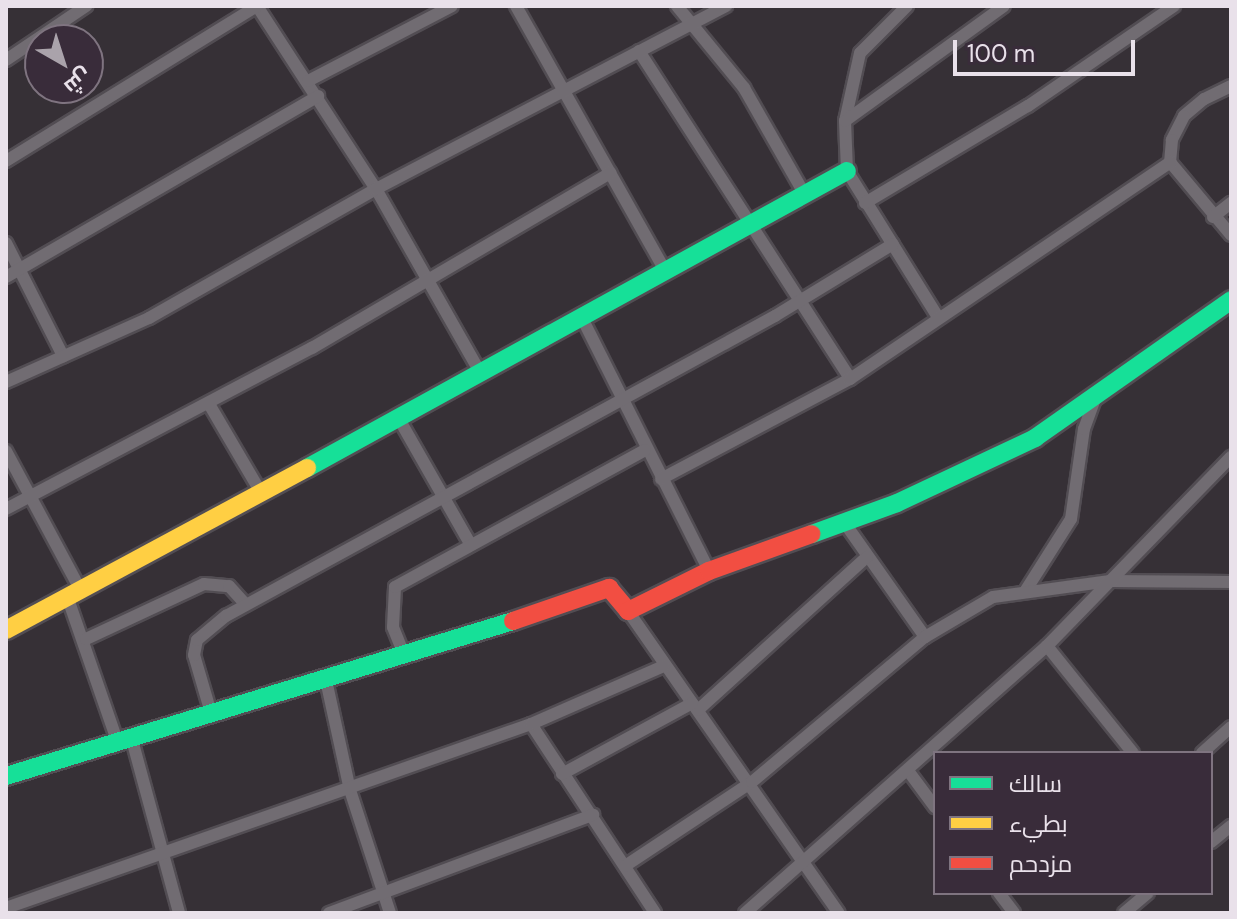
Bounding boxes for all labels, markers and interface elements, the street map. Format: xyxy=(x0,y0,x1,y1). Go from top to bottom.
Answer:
north arrow xyxy=(24,24,104,104)
scale bar xyxy=(957,24,1139,74)
text: 100 m xyxy=(967,38,1035,69)
text: ش xyxy=(58,61,98,102)
legend xyxy=(933,751,1213,895)
text: سالك xyxy=(1009,768,1062,799)
text: بطيء xyxy=(1009,808,1068,839)
text: مزدحم xyxy=(1009,848,1072,879)

